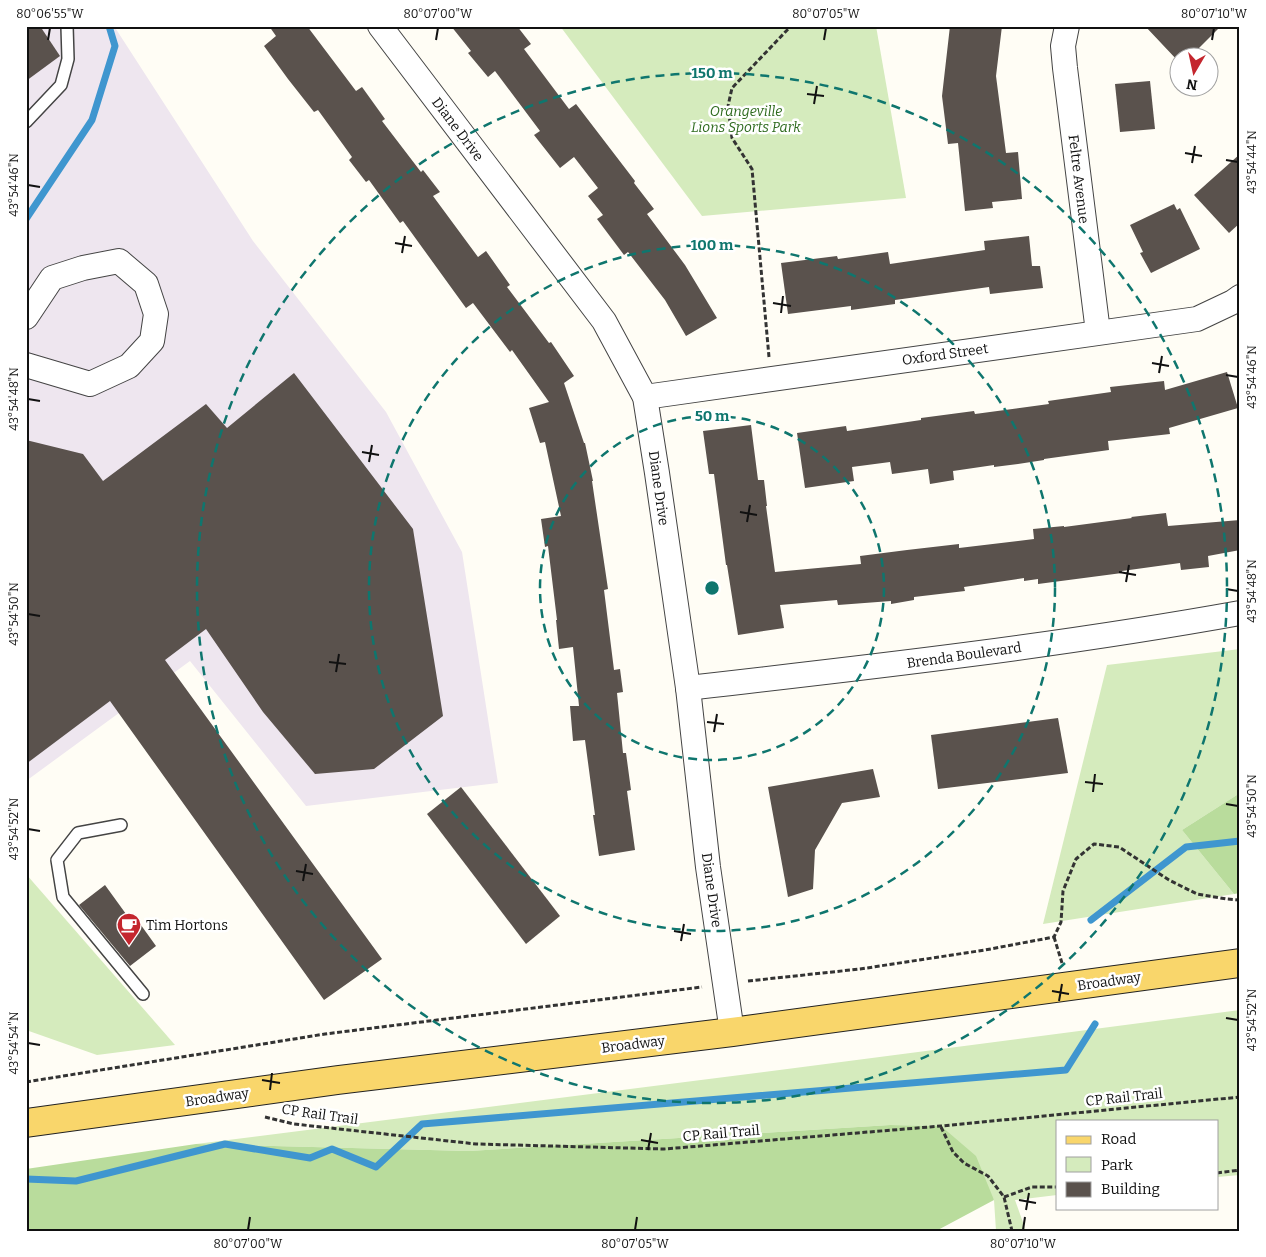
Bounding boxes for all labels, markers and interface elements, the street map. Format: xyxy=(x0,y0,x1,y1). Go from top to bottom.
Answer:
text: 80°06'55"W xyxy=(16,7,84,21)
text: 80°07'00"W xyxy=(404,7,473,21)
text: 80°07'05"W xyxy=(792,7,860,21)
text: 80°07'10"W xyxy=(1181,7,1248,21)
north arrow xyxy=(1168,48,1218,98)
text: 150 m xyxy=(691,64,733,82)
text: N xyxy=(1185,75,1199,94)
street label: Diane Drive xyxy=(428,94,487,164)
park label: Orangeville Lions Sports Park xyxy=(691,103,801,136)
text: 43°54'44"N xyxy=(1245,130,1259,194)
street label: Feltre Avenue xyxy=(1065,134,1092,225)
text: 43°54'46"N xyxy=(7,153,21,217)
text: 100 m xyxy=(691,236,734,254)
street label: Oxford Street xyxy=(901,340,989,369)
text: 43°54'46"N xyxy=(1245,345,1259,409)
text: 43°54'48"N xyxy=(7,367,21,431)
text: 50 m xyxy=(695,407,730,425)
street label: Diane Drive xyxy=(645,450,672,527)
text: 43°54'48"N xyxy=(1245,559,1259,623)
centre of rings xyxy=(703,579,721,597)
text: 43°54'50"N xyxy=(7,582,21,646)
street label: Brenda Boulevard xyxy=(906,639,1023,672)
text: 43°54'50"N xyxy=(1245,774,1259,838)
text: 43°54'52"N xyxy=(7,797,21,860)
street label: Diane Drive xyxy=(698,852,725,929)
cafe icon: Tim Hortons xyxy=(116,912,142,946)
place label: Tim Hortons xyxy=(146,917,228,934)
street label: Broadway xyxy=(1076,969,1142,994)
text: 43°54'52"N xyxy=(1245,988,1259,1051)
text: 43°54'54"N xyxy=(7,1011,21,1074)
street label: Broadway xyxy=(600,1032,666,1057)
street label: Broadway xyxy=(184,1085,250,1110)
street label: CP Rail Trail xyxy=(1085,1085,1163,1110)
street label: CP Rail Trail xyxy=(280,1101,359,1128)
legend xyxy=(1056,1120,1218,1210)
street label: CP Rail Trail xyxy=(682,1122,760,1145)
text: Road xyxy=(1101,1130,1136,1148)
text: Park xyxy=(1101,1156,1133,1174)
text: Building xyxy=(1101,1180,1160,1198)
text: 80°07'00"W xyxy=(214,1237,283,1251)
text: 80°07'05"W xyxy=(601,1237,669,1251)
text: 80°07'10"W xyxy=(990,1237,1057,1251)

